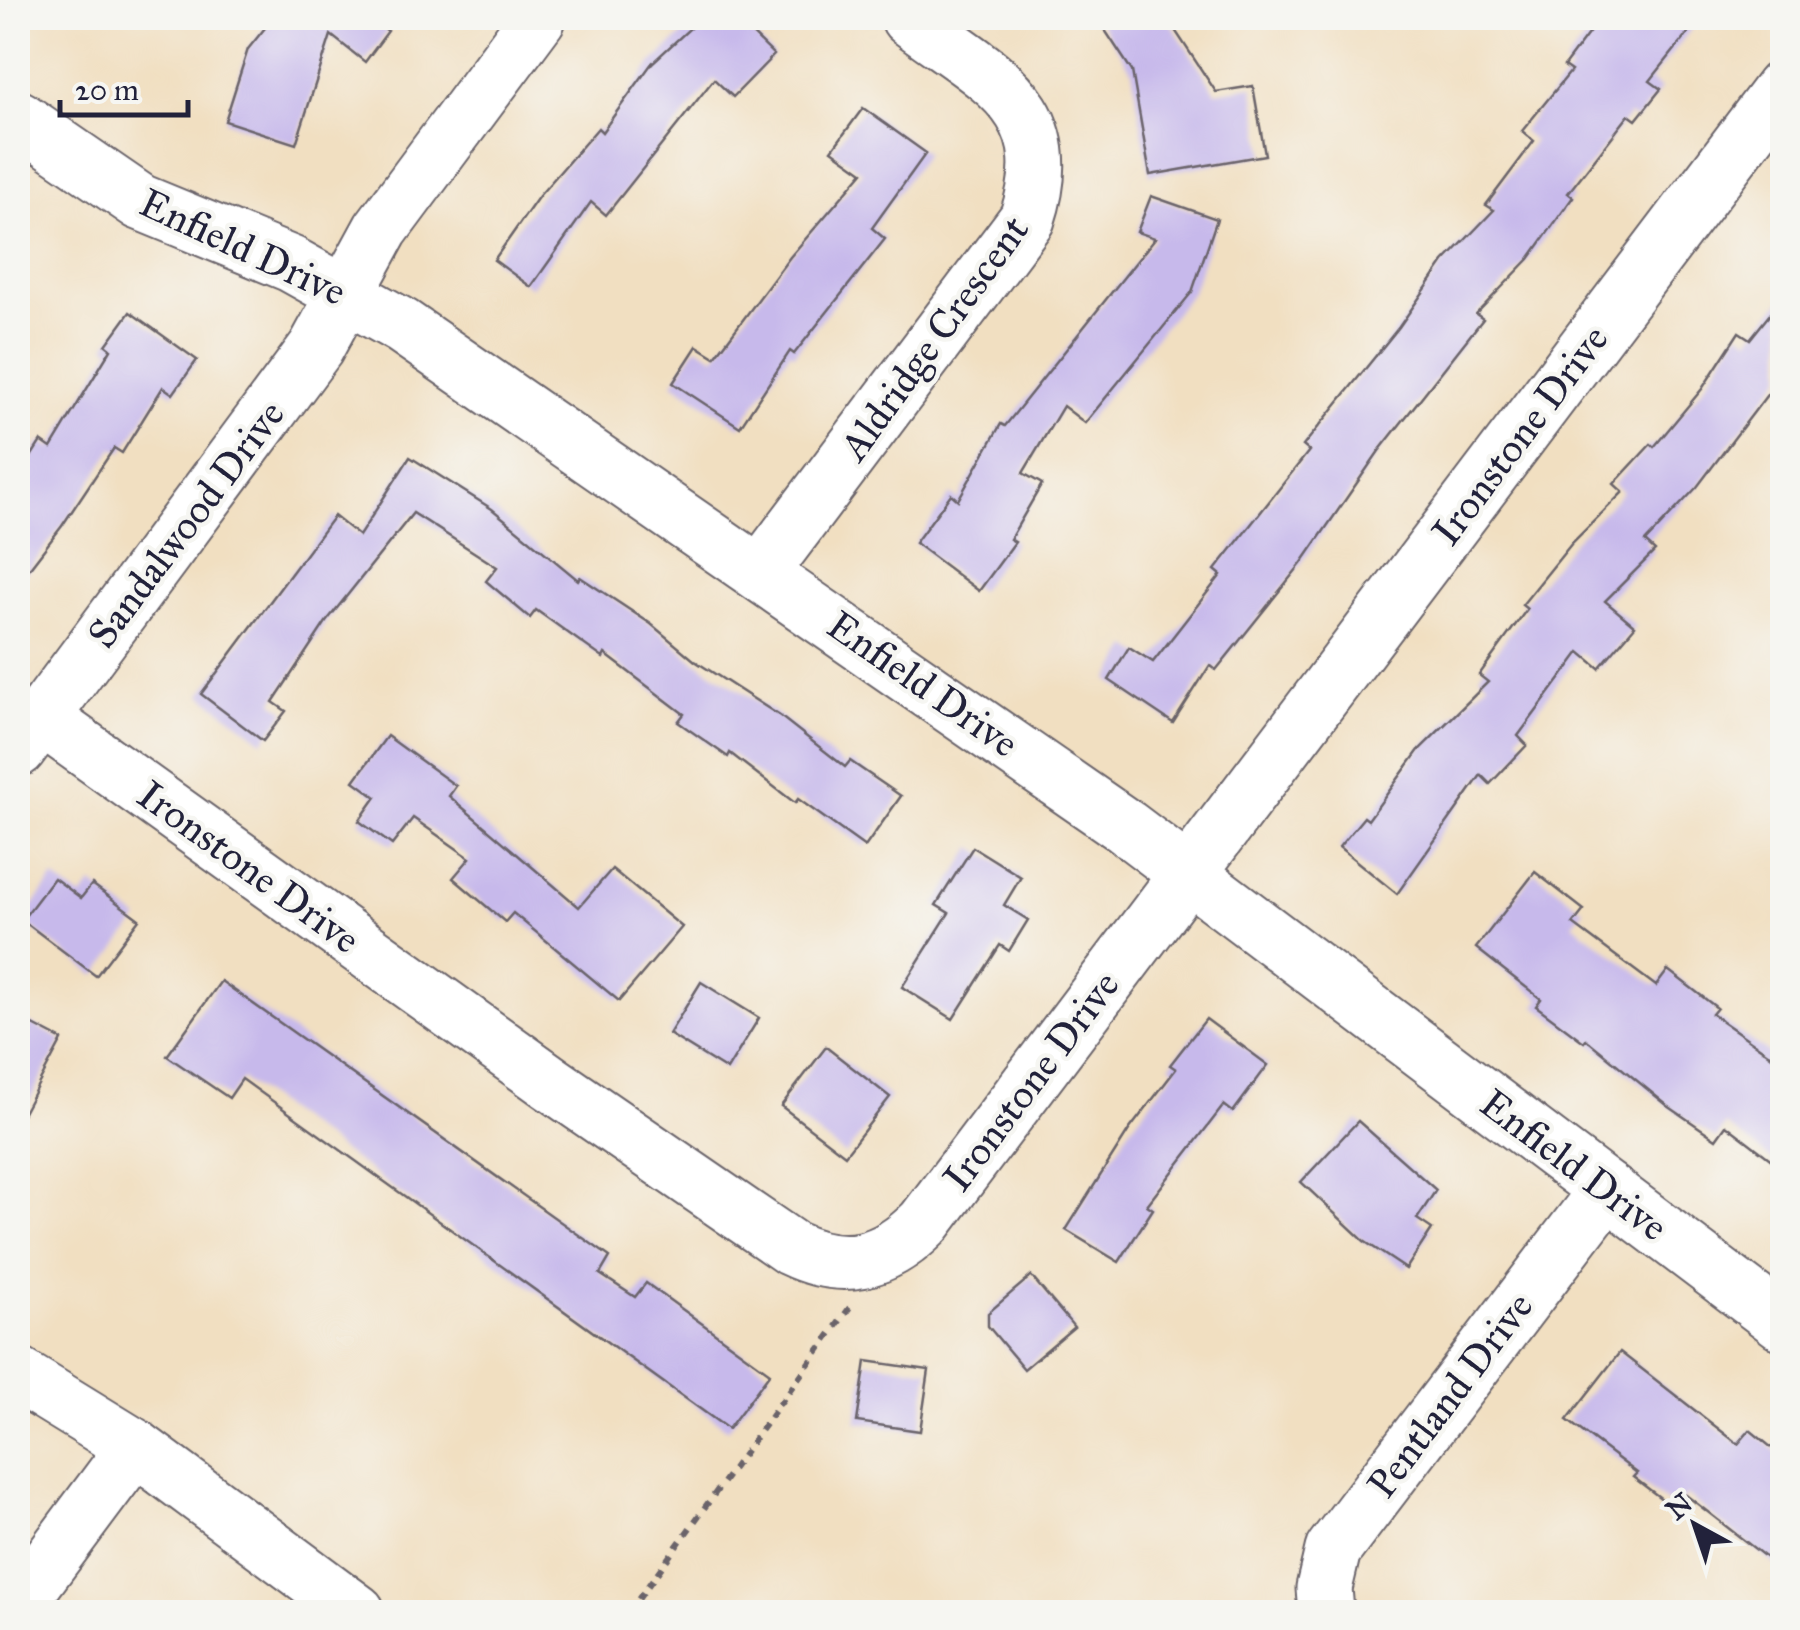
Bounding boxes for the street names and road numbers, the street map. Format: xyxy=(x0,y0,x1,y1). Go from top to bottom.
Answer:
street label: Enfield Drive xyxy=(132,178,354,316)
street label: Aldridge Crescent xyxy=(828,206,1039,471)
street label: Ironstone Drive xyxy=(1421,315,1619,555)
street label: Sandalwood Drive xyxy=(77,391,295,657)
street label: Enfield Drive xyxy=(818,600,1028,768)
street label: Ironstone Drive xyxy=(128,770,370,964)
street label: Ironstone Drive xyxy=(932,961,1130,1201)
street label: Enfield Drive xyxy=(1471,1079,1677,1251)
street label: Pentland Drive xyxy=(1357,1283,1543,1507)

